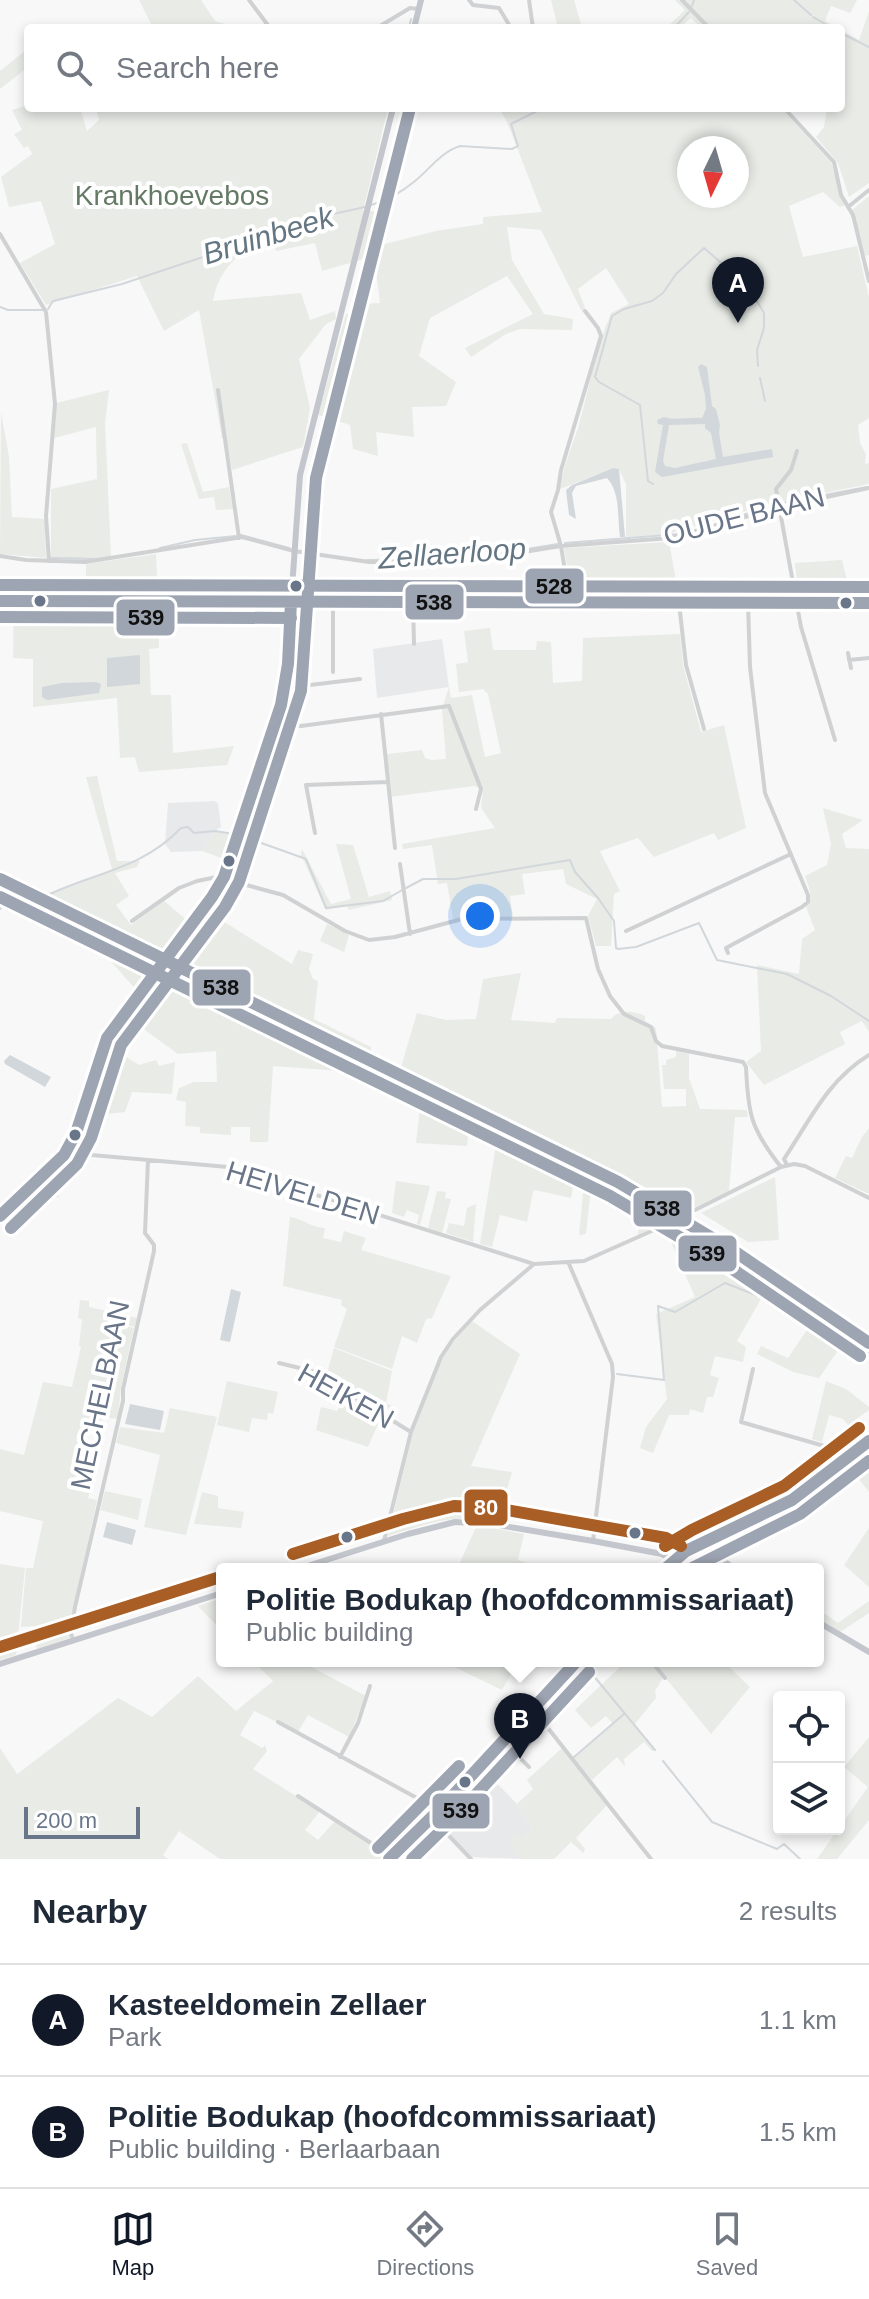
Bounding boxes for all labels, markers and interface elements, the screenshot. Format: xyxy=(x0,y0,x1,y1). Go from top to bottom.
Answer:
search box xyxy=(24,24,845,112)
icon: search xyxy=(52,46,96,90)
text: Search here xyxy=(116,51,279,84)
north arrow xyxy=(677,136,749,208)
park label: Krankhoevebos xyxy=(75,180,269,211)
water label: Bruinbeek xyxy=(199,199,339,271)
pin: A xyxy=(712,257,764,323)
street label: OUDE BAAN xyxy=(660,481,828,551)
water label: Zellaerloop xyxy=(376,531,527,575)
line badge: 528 xyxy=(524,567,585,605)
text: 528 xyxy=(536,574,572,599)
unlabelled marker xyxy=(288,578,304,594)
line badge: 538 xyxy=(404,583,465,621)
text: 538 xyxy=(416,590,452,615)
unlabelled marker xyxy=(32,593,48,609)
unlabelled marker xyxy=(838,595,854,611)
line badge: 539 xyxy=(115,598,176,637)
text: 539 xyxy=(128,605,164,630)
unlabelled marker xyxy=(221,853,237,869)
your location xyxy=(460,896,500,936)
line badge: 538 xyxy=(191,968,252,1007)
text: 538 xyxy=(203,975,239,1000)
unlabelled marker xyxy=(67,1127,83,1143)
street label: HEIVELDEN xyxy=(223,1155,383,1231)
line badge: 538 xyxy=(632,1189,693,1228)
text: 538 xyxy=(644,1196,680,1221)
line badge: 539 xyxy=(677,1234,738,1273)
text: 539 xyxy=(689,1241,725,1266)
street label: MECHELBAAN xyxy=(65,1297,135,1493)
street label: HEIKEN xyxy=(293,1357,399,1435)
line badge: 80 xyxy=(463,1488,509,1527)
text: 80 xyxy=(474,1495,498,1520)
unlabelled marker xyxy=(627,1525,643,1541)
unlabelled marker xyxy=(339,1529,355,1545)
popup xyxy=(216,1563,824,1667)
text: Politie Bodukap (hoofdcommissariaat) xyxy=(246,1583,794,1616)
text: Public building xyxy=(246,1617,413,1647)
map controls xyxy=(773,1691,845,1835)
button: locate xyxy=(773,1691,845,1763)
pin: B xyxy=(494,1693,546,1759)
button: layers xyxy=(773,1763,845,1835)
unlabelled marker xyxy=(457,1774,473,1790)
line badge: 539 xyxy=(431,1792,491,1830)
text: 539 xyxy=(443,1798,479,1823)
scale bar xyxy=(24,1803,140,1839)
text: 200 m xyxy=(36,1808,97,1833)
text: Nearby xyxy=(32,1892,147,1930)
text: 2 results xyxy=(739,1896,837,1926)
text: Kasteeldomein Zellaer xyxy=(108,1988,426,2021)
text: A xyxy=(49,2005,67,2035)
text: 1.1 km xyxy=(759,2005,837,2035)
text: Park xyxy=(108,2022,161,2052)
text: Politie Bodukap (hoofdcommissariaat) xyxy=(108,2100,656,2133)
text: B xyxy=(49,2117,67,2147)
text: 1.5 km xyxy=(759,2117,837,2147)
text: Public building · Berlaarbaan xyxy=(108,2134,440,2164)
tab: Map xyxy=(111,2207,155,2281)
tab: Directions xyxy=(376,2207,474,2281)
tab: Saved xyxy=(696,2207,758,2281)

